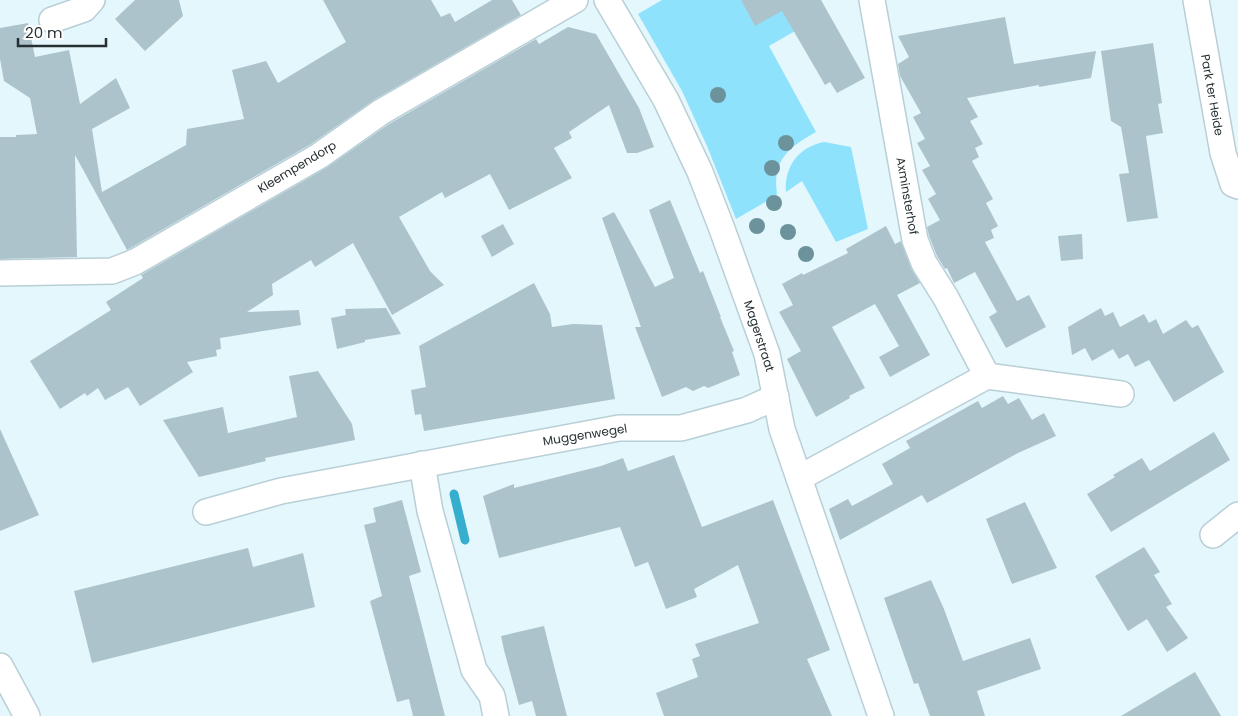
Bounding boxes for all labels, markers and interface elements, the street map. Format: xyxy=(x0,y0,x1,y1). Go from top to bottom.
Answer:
scale bar xyxy=(18,15,105,47)
text: 20 m xyxy=(25,22,63,43)
street label: Park ter Heide xyxy=(1197,53,1228,137)
street label: Kleempendorp xyxy=(254,136,339,197)
street label: Axminsterhof xyxy=(892,156,923,236)
street label: Magerstraat xyxy=(740,298,779,374)
street label: Muggenwegel xyxy=(542,419,628,450)

